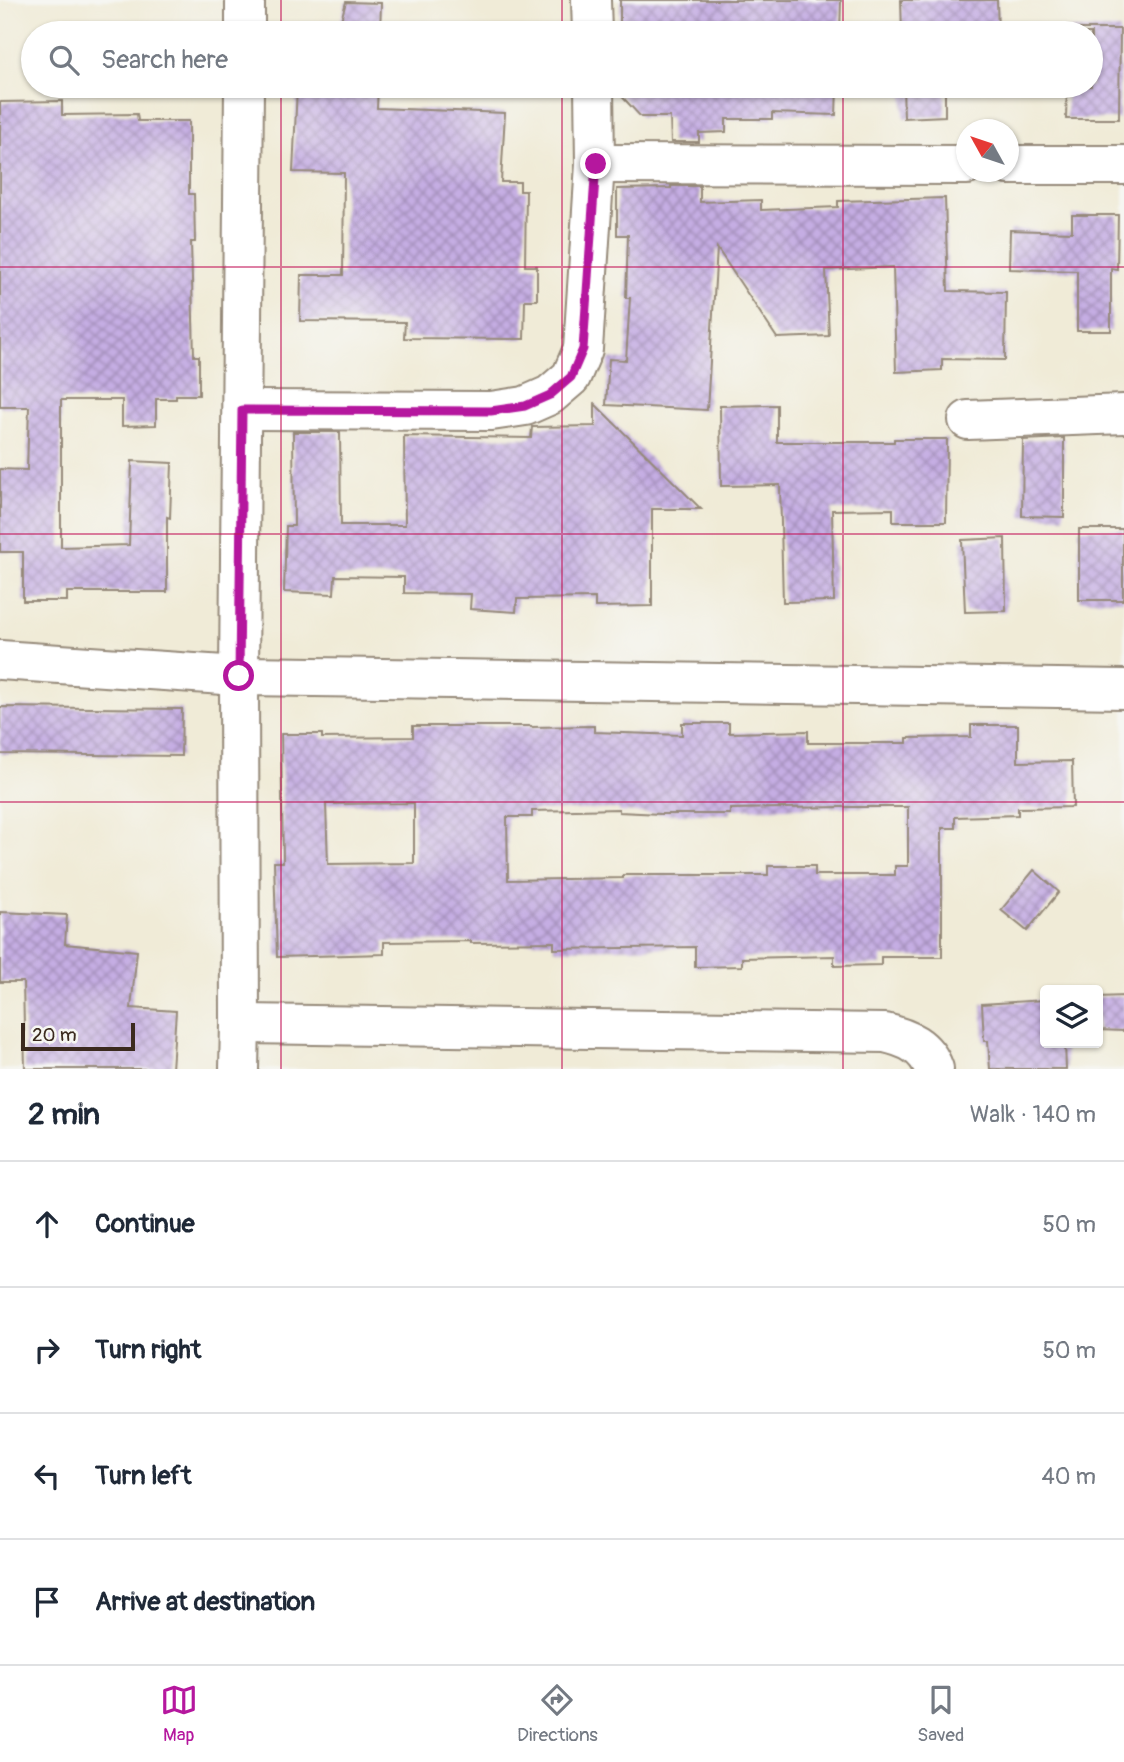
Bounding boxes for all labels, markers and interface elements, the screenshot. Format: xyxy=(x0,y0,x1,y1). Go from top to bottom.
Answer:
search box xyxy=(21,21,1103,98)
icon: search xyxy=(45,41,83,79)
text: Search here xyxy=(101,44,228,76)
north arrow xyxy=(956,119,1019,182)
route end xyxy=(580,148,611,179)
route start xyxy=(223,660,254,691)
map controls xyxy=(1040,985,1103,1048)
button: layers xyxy=(1040,985,1103,1048)
scale bar xyxy=(21,1020,135,1052)
text: 20 m xyxy=(32,1023,77,1047)
text: 2 min xyxy=(28,1096,100,1133)
text: Walk · 140 m xyxy=(970,1100,1096,1129)
icon: ahead xyxy=(28,1205,66,1243)
text: Continue xyxy=(95,1208,195,1240)
text: 50 m xyxy=(1042,1210,1096,1239)
icon: right xyxy=(28,1331,66,1369)
text: Turn right xyxy=(95,1334,201,1366)
text: 50 m xyxy=(1042,1336,1096,1365)
icon: left xyxy=(28,1457,66,1495)
text: Turn left xyxy=(95,1460,191,1492)
text: 40 m xyxy=(1042,1462,1096,1491)
icon: arrive xyxy=(28,1583,66,1621)
text: Arrive at destination xyxy=(95,1586,315,1618)
tab: Map xyxy=(160,1681,198,1747)
tab: Directions xyxy=(517,1681,598,1747)
tab: Saved xyxy=(917,1681,964,1747)

